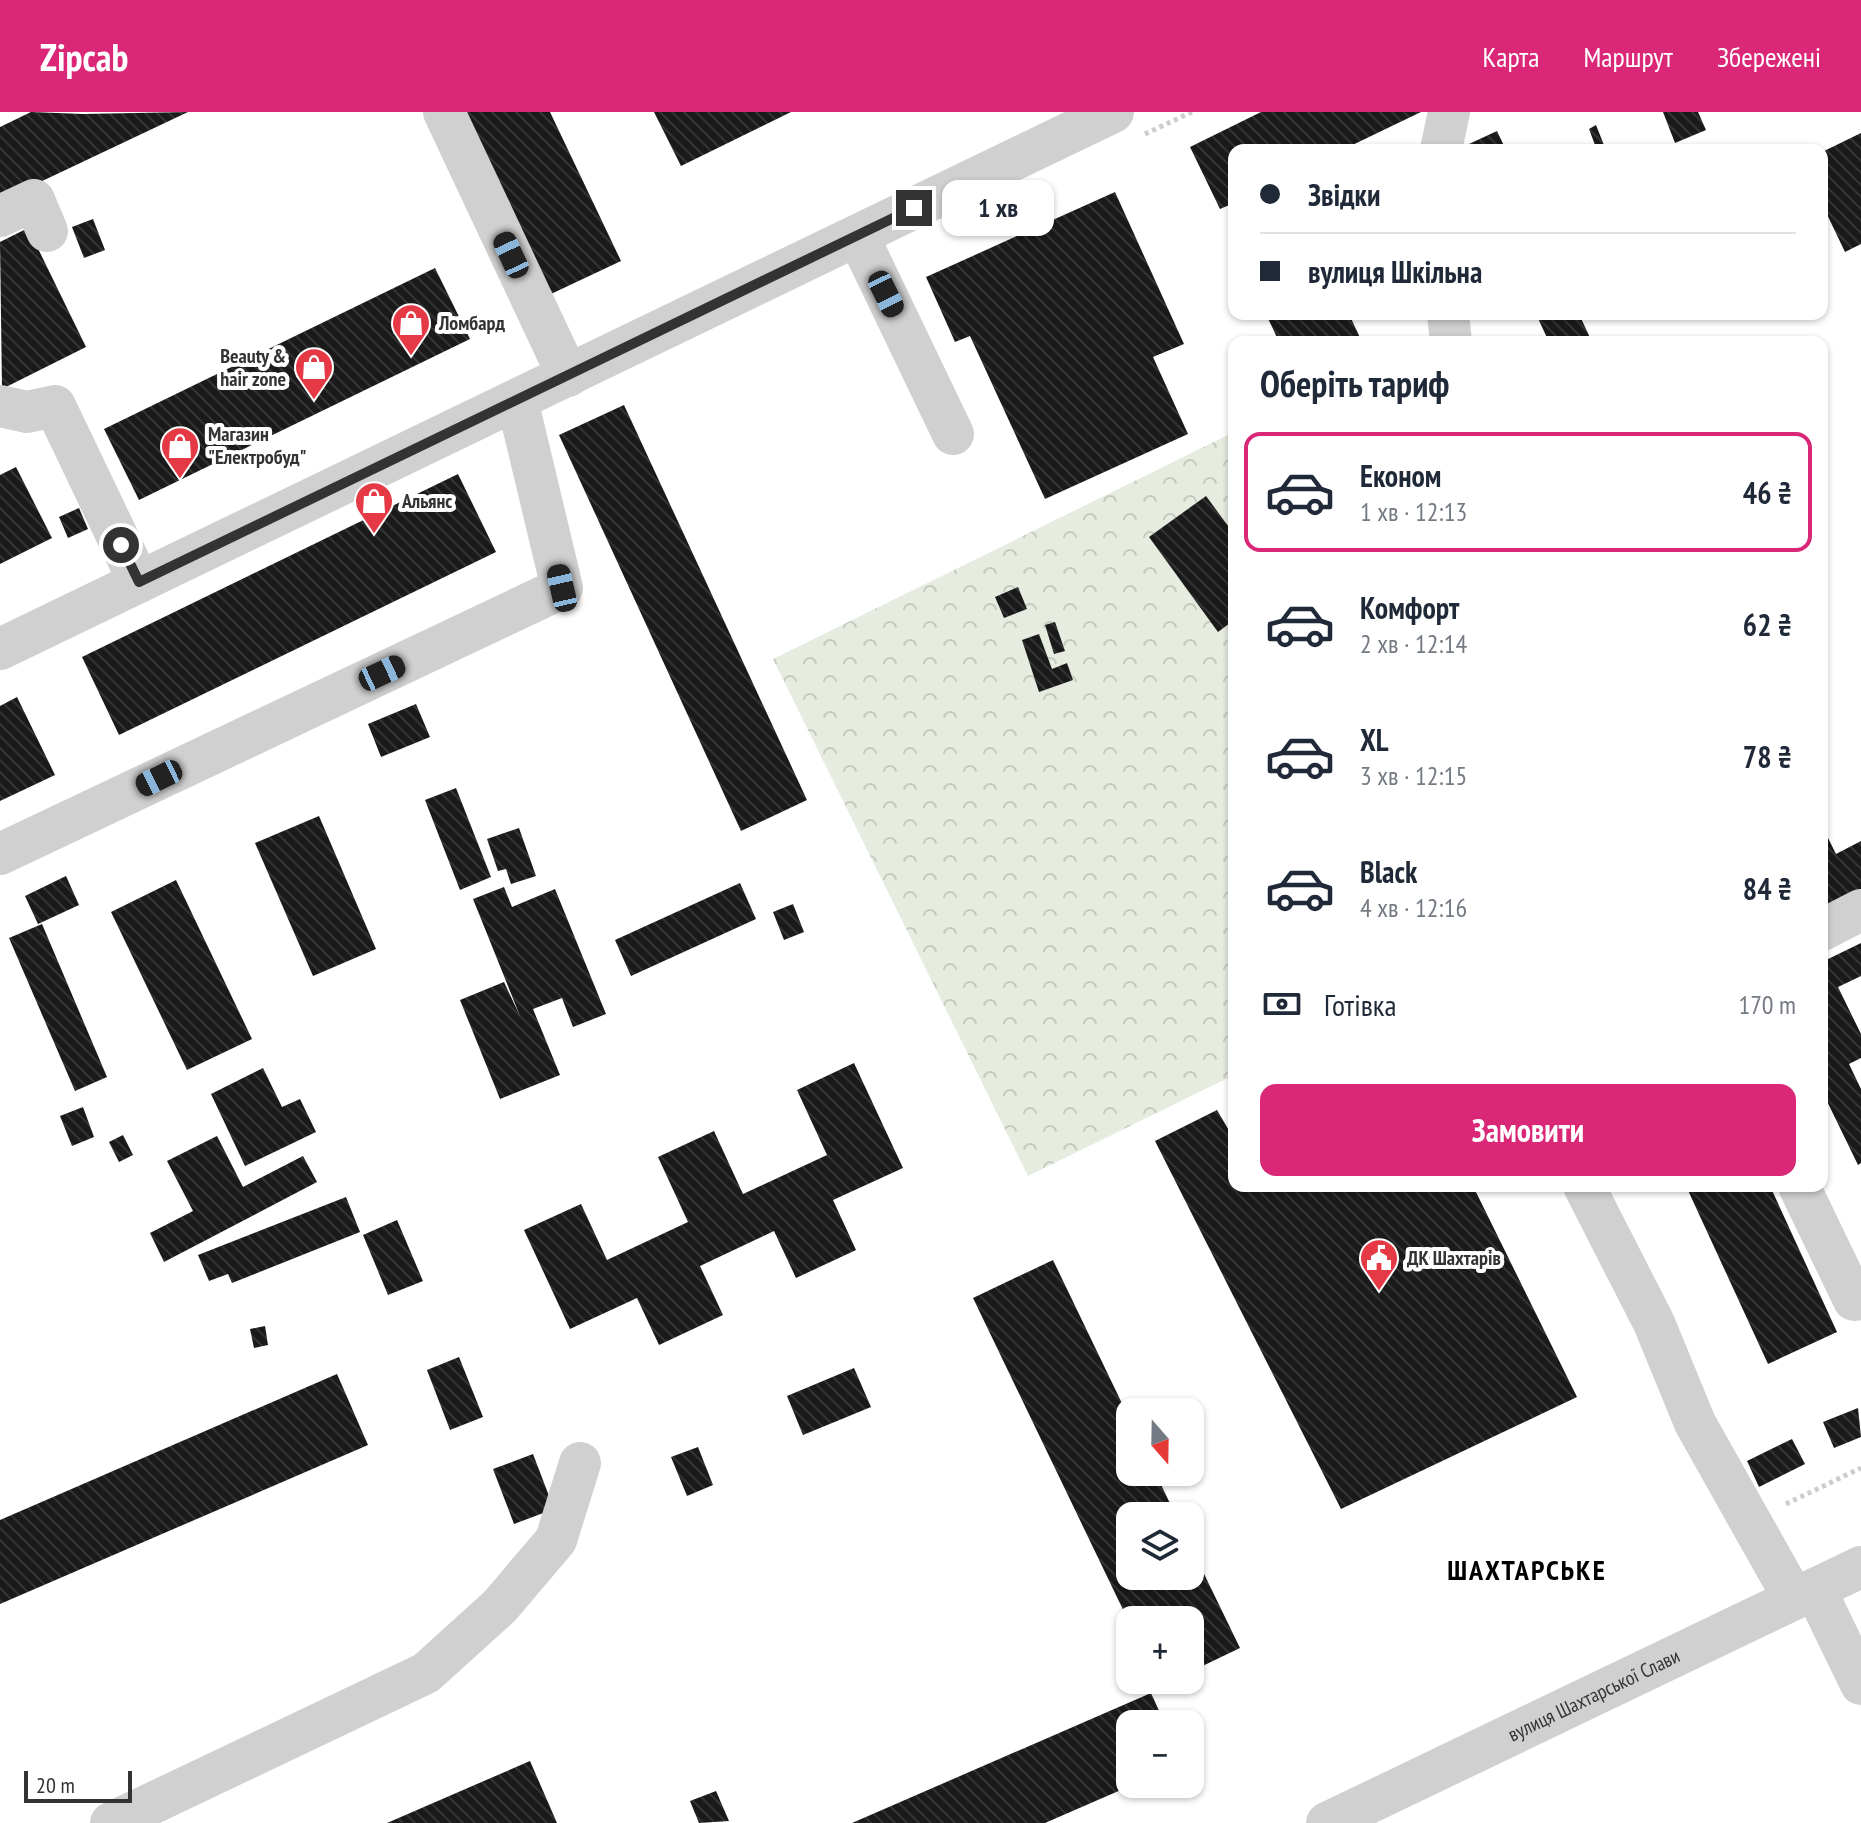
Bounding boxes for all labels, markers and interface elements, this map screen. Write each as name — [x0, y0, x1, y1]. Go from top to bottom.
text: Zipcab — [40, 32, 128, 81]
text: Карта — [1483, 38, 1540, 75]
text: Маршрут — [1584, 38, 1673, 75]
text: Збережені — [1717, 38, 1821, 75]
text: Звідки — [1308, 175, 1380, 214]
callout: 1 хв — [942, 180, 1054, 236]
route end — [896, 190, 932, 226]
text: 1 хв — [978, 191, 1018, 224]
car — [490, 228, 532, 282]
text: вулиця Шкільна — [1308, 252, 1482, 291]
car — [865, 267, 907, 321]
shop icon: Ломбард — [390, 302, 432, 357]
place label: Ломбард — [438, 310, 505, 336]
place label: Beauty & hair zone — [220, 343, 286, 392]
shop icon: Beauty & hair zone — [293, 346, 335, 401]
text: Оберіть тариф — [1260, 360, 1449, 407]
place label: Магазин "Електробуд" — [208, 421, 307, 470]
shop icon: Магазин "Електробуд" — [159, 425, 201, 480]
icon: car — [1264, 456, 1336, 528]
text: Економ — [1360, 456, 1442, 495]
text: 46 ₴ — [1743, 473, 1792, 512]
shop icon: Альянс — [353, 480, 395, 535]
place label: Альянс — [401, 488, 452, 514]
text: 1 хв · 12:13 — [1360, 495, 1467, 528]
route start — [103, 527, 139, 563]
car — [545, 562, 579, 614]
icon: car — [1264, 588, 1336, 660]
text: Комфорт — [1360, 588, 1459, 627]
text: 62 ₴ — [1743, 605, 1792, 644]
text: 2 хв · 12:14 — [1360, 627, 1467, 660]
car — [355, 652, 409, 694]
icon: car — [1264, 720, 1336, 792]
text: XL — [1360, 720, 1389, 759]
text: 78 ₴ — [1743, 737, 1792, 776]
car — [132, 757, 186, 799]
text: 3 хв · 12:15 — [1360, 759, 1467, 792]
icon: car — [1264, 852, 1336, 924]
text: Black — [1360, 852, 1417, 891]
text: 84 ₴ — [1743, 869, 1792, 908]
text: 4 хв · 12:16 — [1360, 891, 1467, 924]
icon: cash — [1260, 982, 1304, 1026]
text: Готівка — [1324, 985, 1396, 1024]
text: 170 m — [1738, 988, 1796, 1021]
button: Замовити — [1260, 1084, 1796, 1176]
public building icon: ДК Шахтарів — [1358, 1237, 1400, 1292]
place label: ДК Шахтарів — [1407, 1245, 1501, 1271]
north arrow — [1116, 1398, 1204, 1486]
map controls — [1116, 1398, 1204, 1798]
button: layers — [1116, 1502, 1204, 1590]
district label: ШАХТАРСЬКЕ — [1447, 1551, 1607, 1588]
button: + — [1116, 1606, 1204, 1694]
street label: вулиця Шахтарської Слави — [1504, 1643, 1684, 1747]
button: − — [1116, 1710, 1204, 1798]
scale bar — [24, 1767, 132, 1803]
text: 20 m — [36, 1771, 75, 1799]

